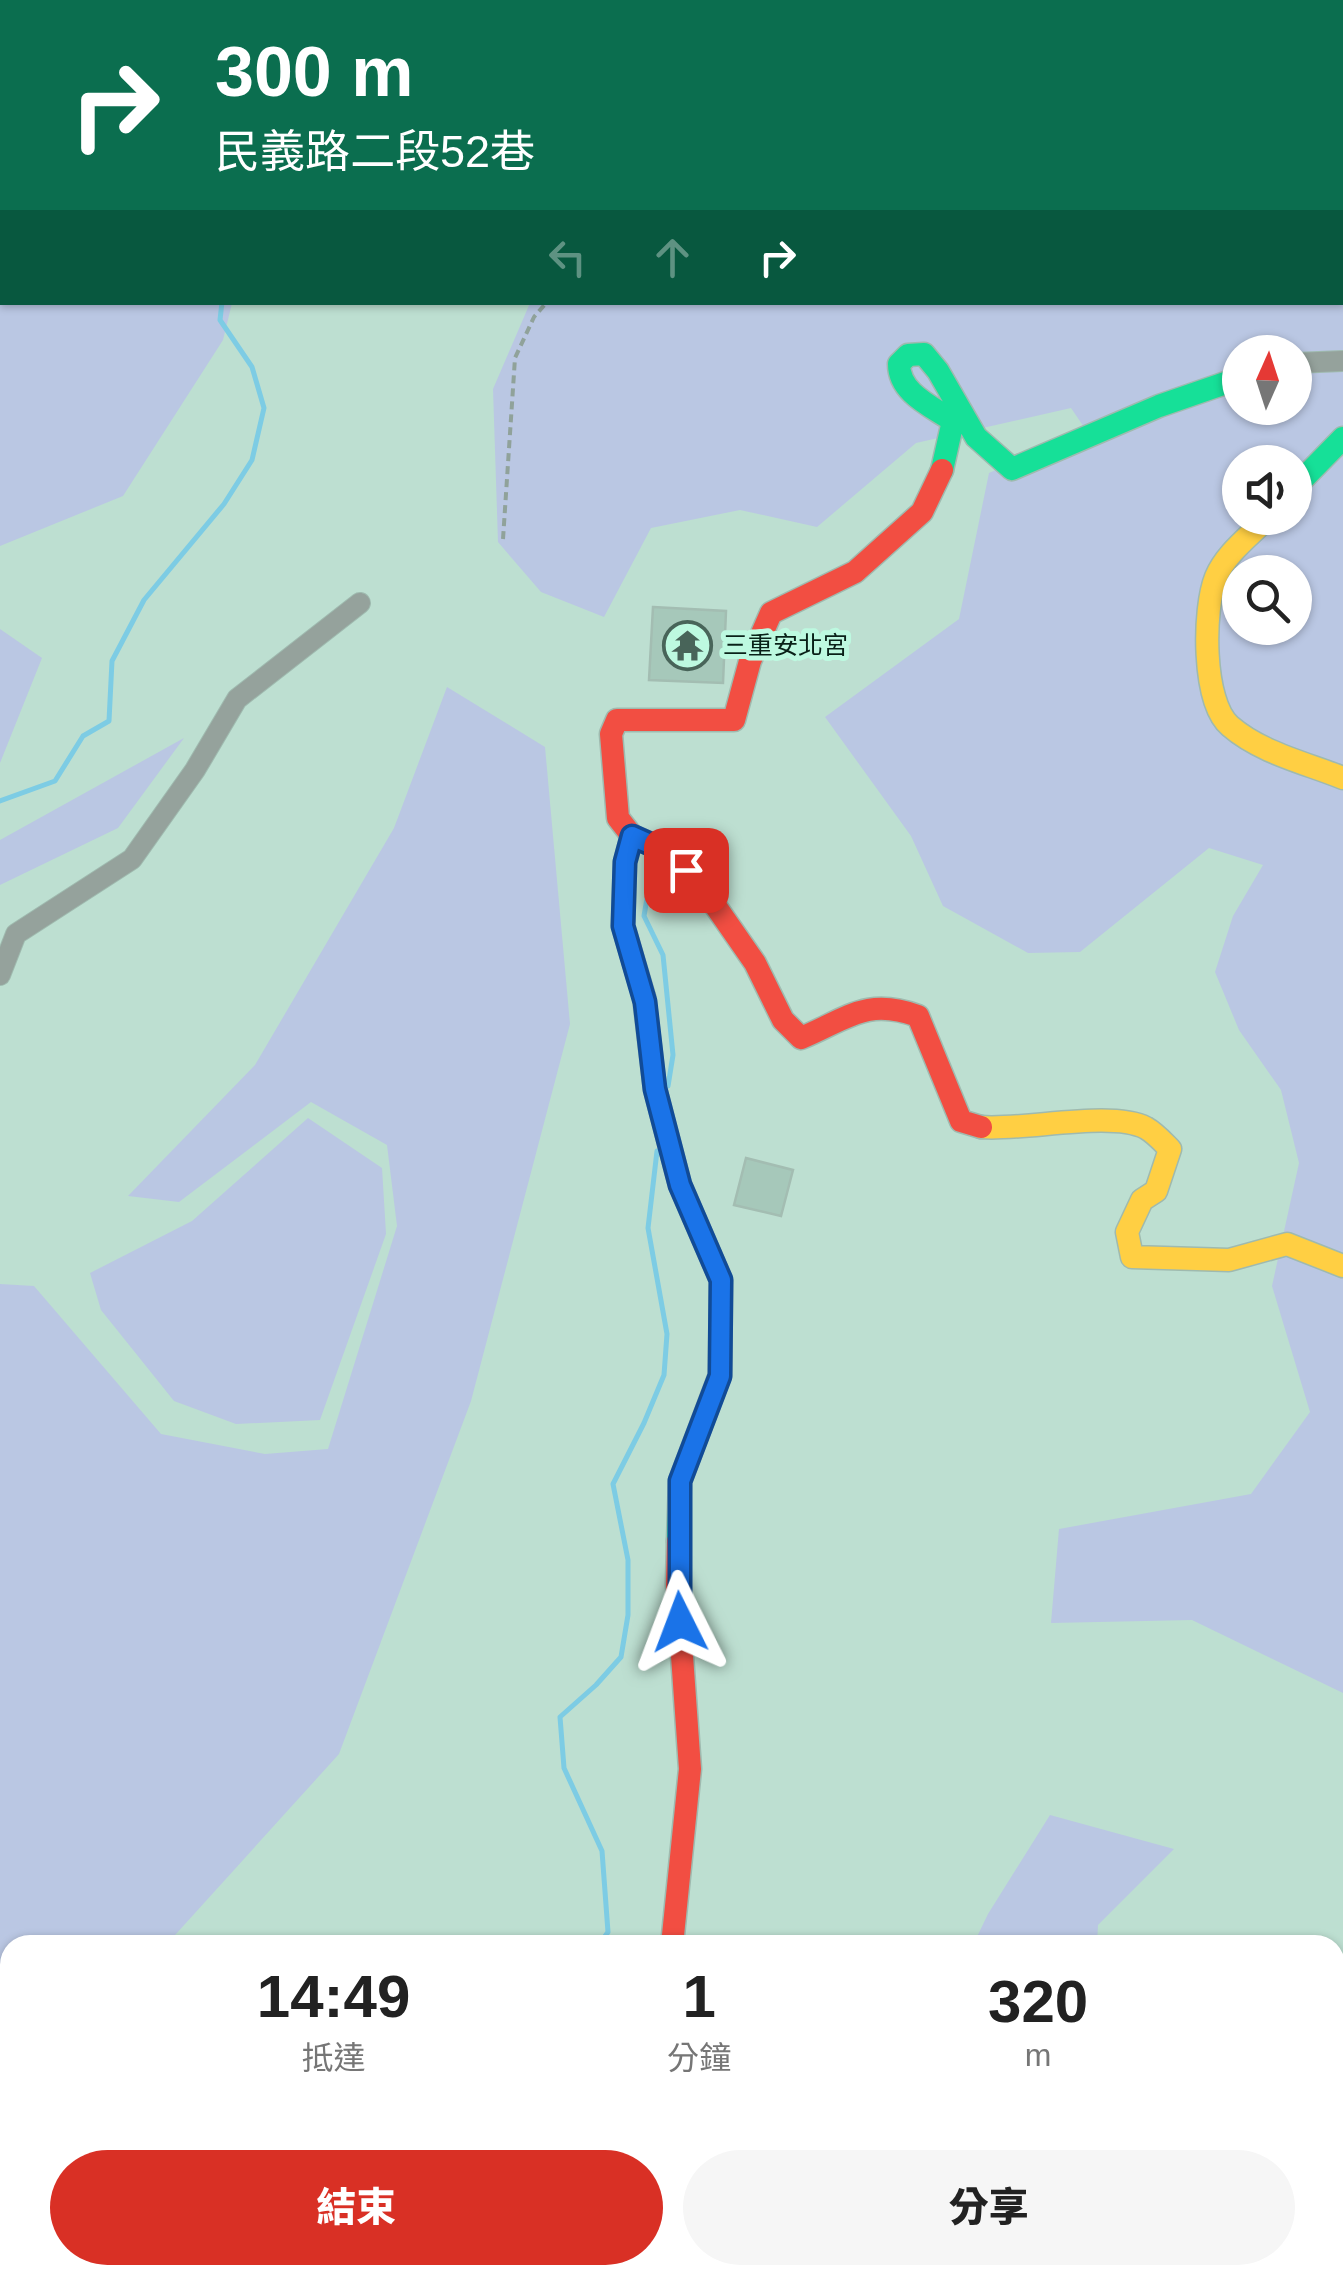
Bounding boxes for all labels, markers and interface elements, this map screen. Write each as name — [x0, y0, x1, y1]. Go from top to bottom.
text: 300 m — [215, 33, 413, 111]
icon: right — [50, 40, 180, 170]
text: 民義路二段52巷 — [215, 126, 535, 177]
icon: left — [540, 230, 595, 285]
icon: ahead — [645, 230, 700, 285]
icon: right — [750, 230, 805, 285]
north arrow — [1222, 335, 1312, 425]
map controls — [1222, 335, 1312, 645]
button: sound — [1222, 445, 1312, 535]
button: search — [1222, 555, 1312, 645]
temple icon: 三重安北宮 — [662, 619, 714, 671]
place label: 三重安北宮 — [723, 631, 848, 659]
pin — [644, 828, 729, 913]
icon: arrive — [659, 843, 714, 898]
position arrow — [628, 1570, 732, 1674]
text: 14:49 — [257, 1963, 410, 2030]
text: 1 — [682, 1963, 716, 2030]
text: 320 — [988, 1968, 1088, 2035]
text: m — [1025, 2037, 1051, 2073]
text: 抵達 — [302, 2040, 366, 2076]
text: 分鐘 — [667, 2040, 731, 2076]
button: 結束 — [50, 2150, 663, 2265]
button: 分享 — [683, 2150, 1295, 2265]

